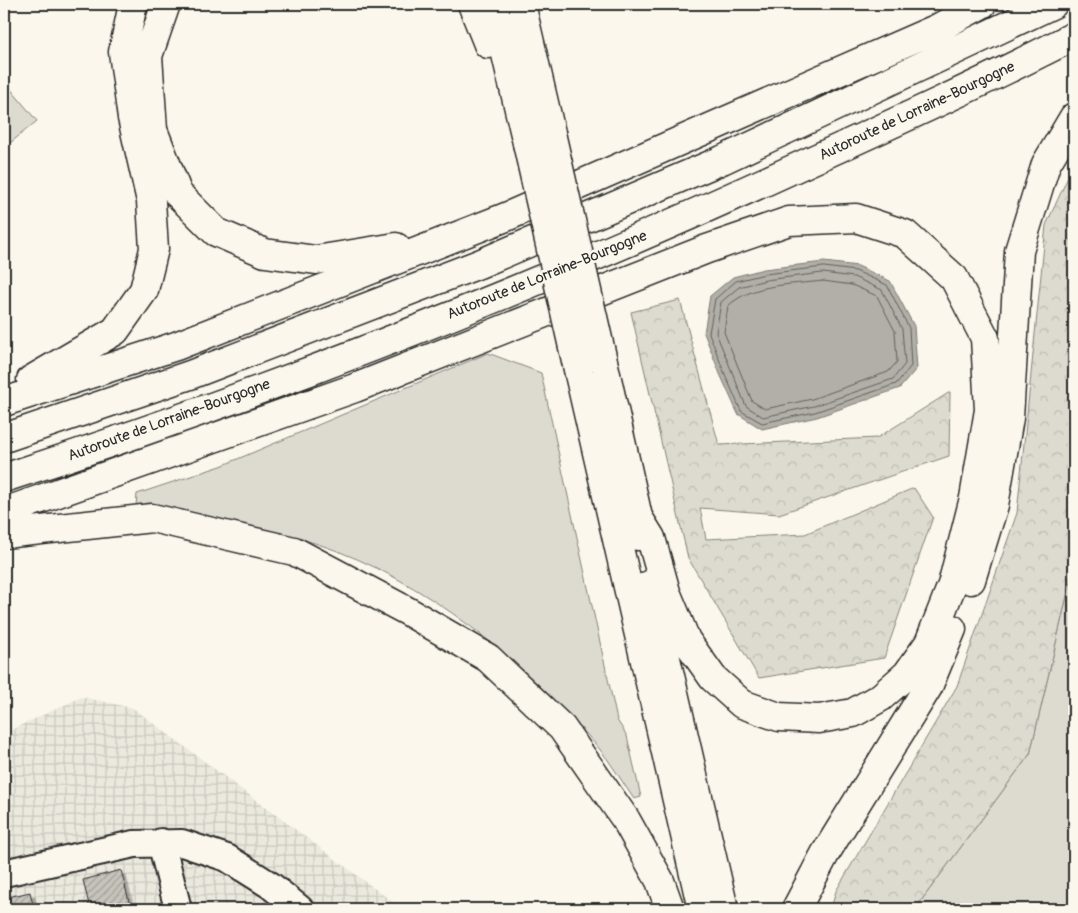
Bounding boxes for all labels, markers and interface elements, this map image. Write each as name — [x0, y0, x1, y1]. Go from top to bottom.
street label: Autoroute de Lorraine-Bourgogne — [816, 57, 1018, 165]
street label: Autoroute de Lorraine-Bourgogne — [444, 226, 650, 324]
street label: Autoroute de Lorraine-Bourgogne — [65, 374, 273, 465]

